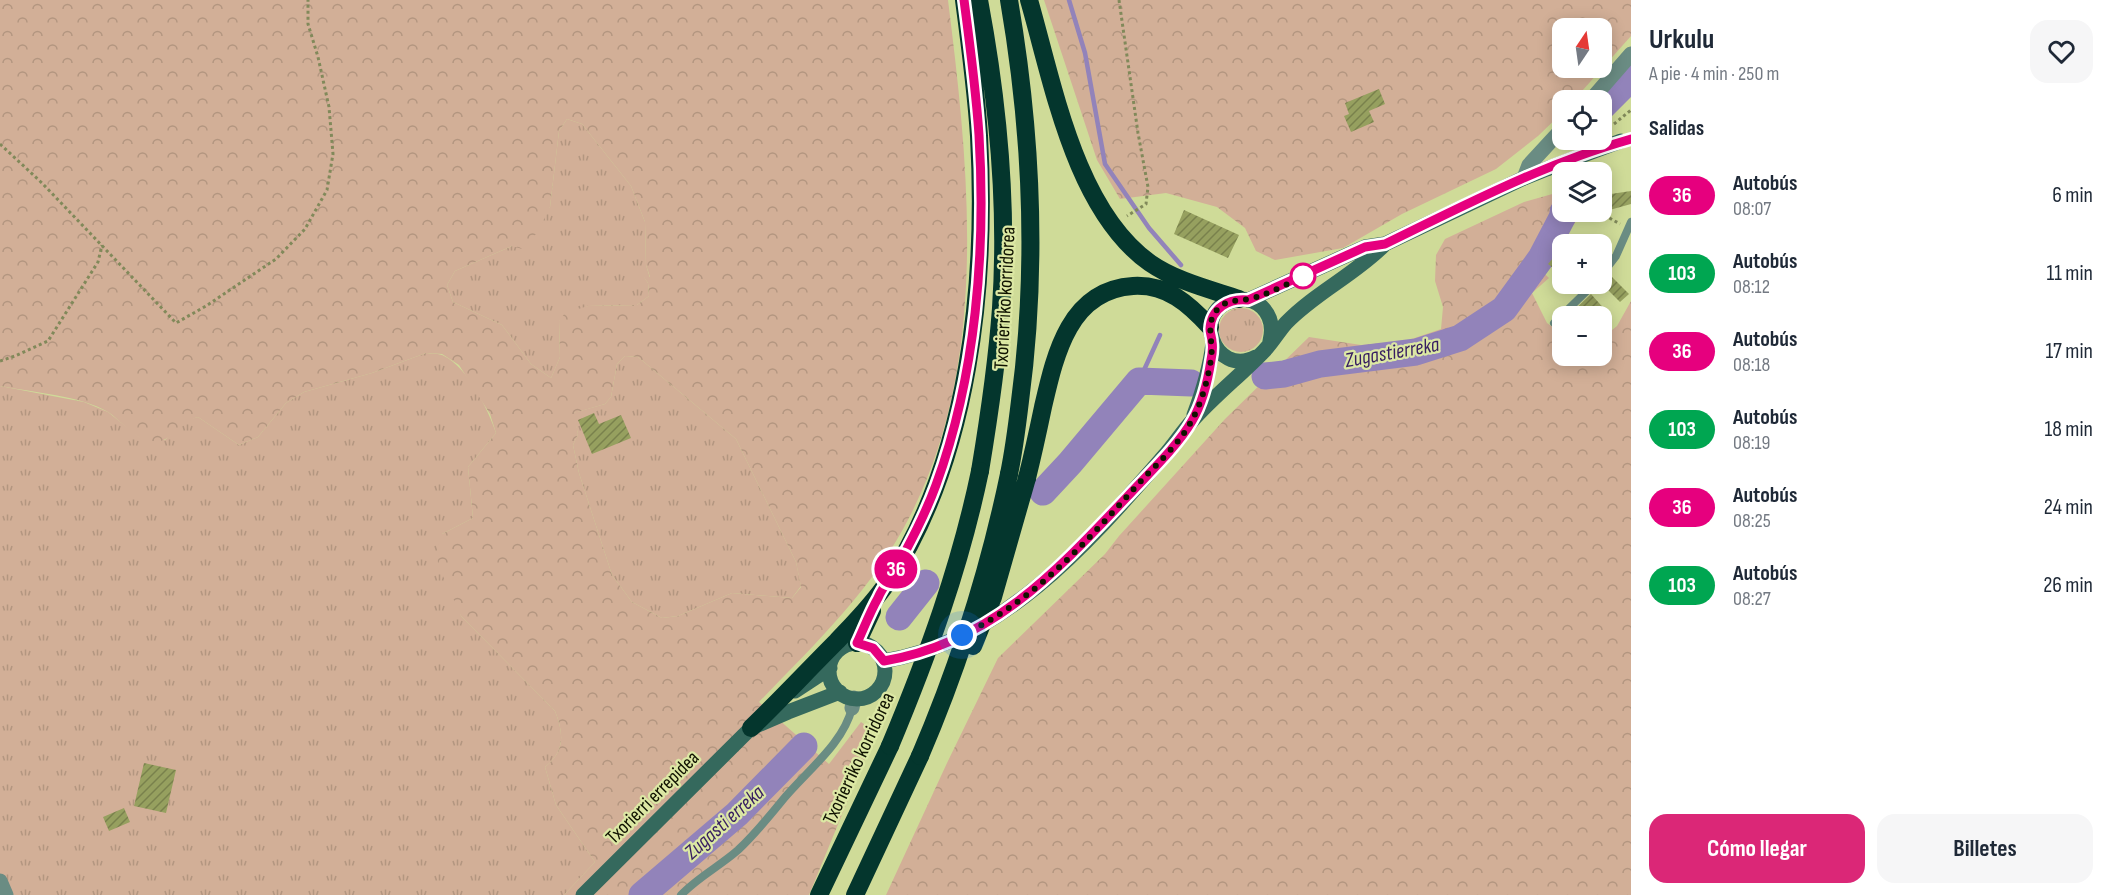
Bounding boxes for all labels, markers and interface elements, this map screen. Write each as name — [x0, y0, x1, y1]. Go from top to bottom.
north arrow — [1552, 18, 1612, 78]
map controls — [1552, 18, 1612, 366]
button: heart — [2030, 20, 2093, 83]
text: Urkulu — [1649, 23, 1714, 56]
text: A pie · 4 min · 250 m — [1649, 62, 1779, 86]
button: locate — [1552, 90, 1612, 150]
text: Salidas — [1649, 115, 1704, 142]
button: layers — [1552, 162, 1612, 222]
text: Autobús — [1733, 170, 1797, 197]
text: 6 min — [2052, 182, 2093, 209]
text: 36 — [1672, 183, 1692, 208]
text: 08:07 — [1733, 197, 1771, 221]
street label: Txorierriko korridorea — [989, 226, 1021, 370]
button: + — [1552, 234, 1612, 294]
text: Autobús — [1733, 248, 1797, 275]
text: 11 min — [2046, 260, 2093, 287]
text: 103 — [1668, 261, 1696, 286]
unlabelled marker — [1290, 263, 1316, 289]
text: 08:12 — [1733, 275, 1770, 299]
button: − — [1552, 306, 1612, 366]
text: Autobús — [1733, 326, 1797, 353]
water label: Zugastierreka — [1342, 332, 1442, 373]
text: 17 min — [2045, 338, 2093, 365]
text: 36 — [1672, 339, 1692, 364]
text: 08:18 — [1733, 353, 1770, 377]
text: Autobús — [1733, 404, 1797, 431]
text: 18 min — [2045, 416, 2093, 443]
text: 103 — [1668, 417, 1696, 442]
text: 08:19 — [1733, 431, 1770, 455]
text: Autobús — [1733, 482, 1797, 509]
text: 24 min — [2044, 494, 2093, 521]
text: 36 — [1672, 495, 1692, 520]
text: 08:25 — [1733, 509, 1771, 533]
line badge: 36 — [869, 550, 923, 588]
text: 36 — [886, 557, 906, 582]
text: Autobús — [1733, 560, 1797, 587]
text: 26 min — [2043, 572, 2093, 599]
text: 103 — [1668, 573, 1696, 598]
text: 08:27 — [1733, 587, 1771, 611]
your location — [947, 620, 977, 650]
street label: Txorierriko korridorea — [818, 689, 900, 828]
street label: Txorierri errepidea — [601, 746, 704, 849]
water label: Zugasti erreka — [679, 780, 770, 865]
button: Cómo llegar — [1649, 814, 1865, 883]
button: Billetes — [1877, 814, 2093, 883]

